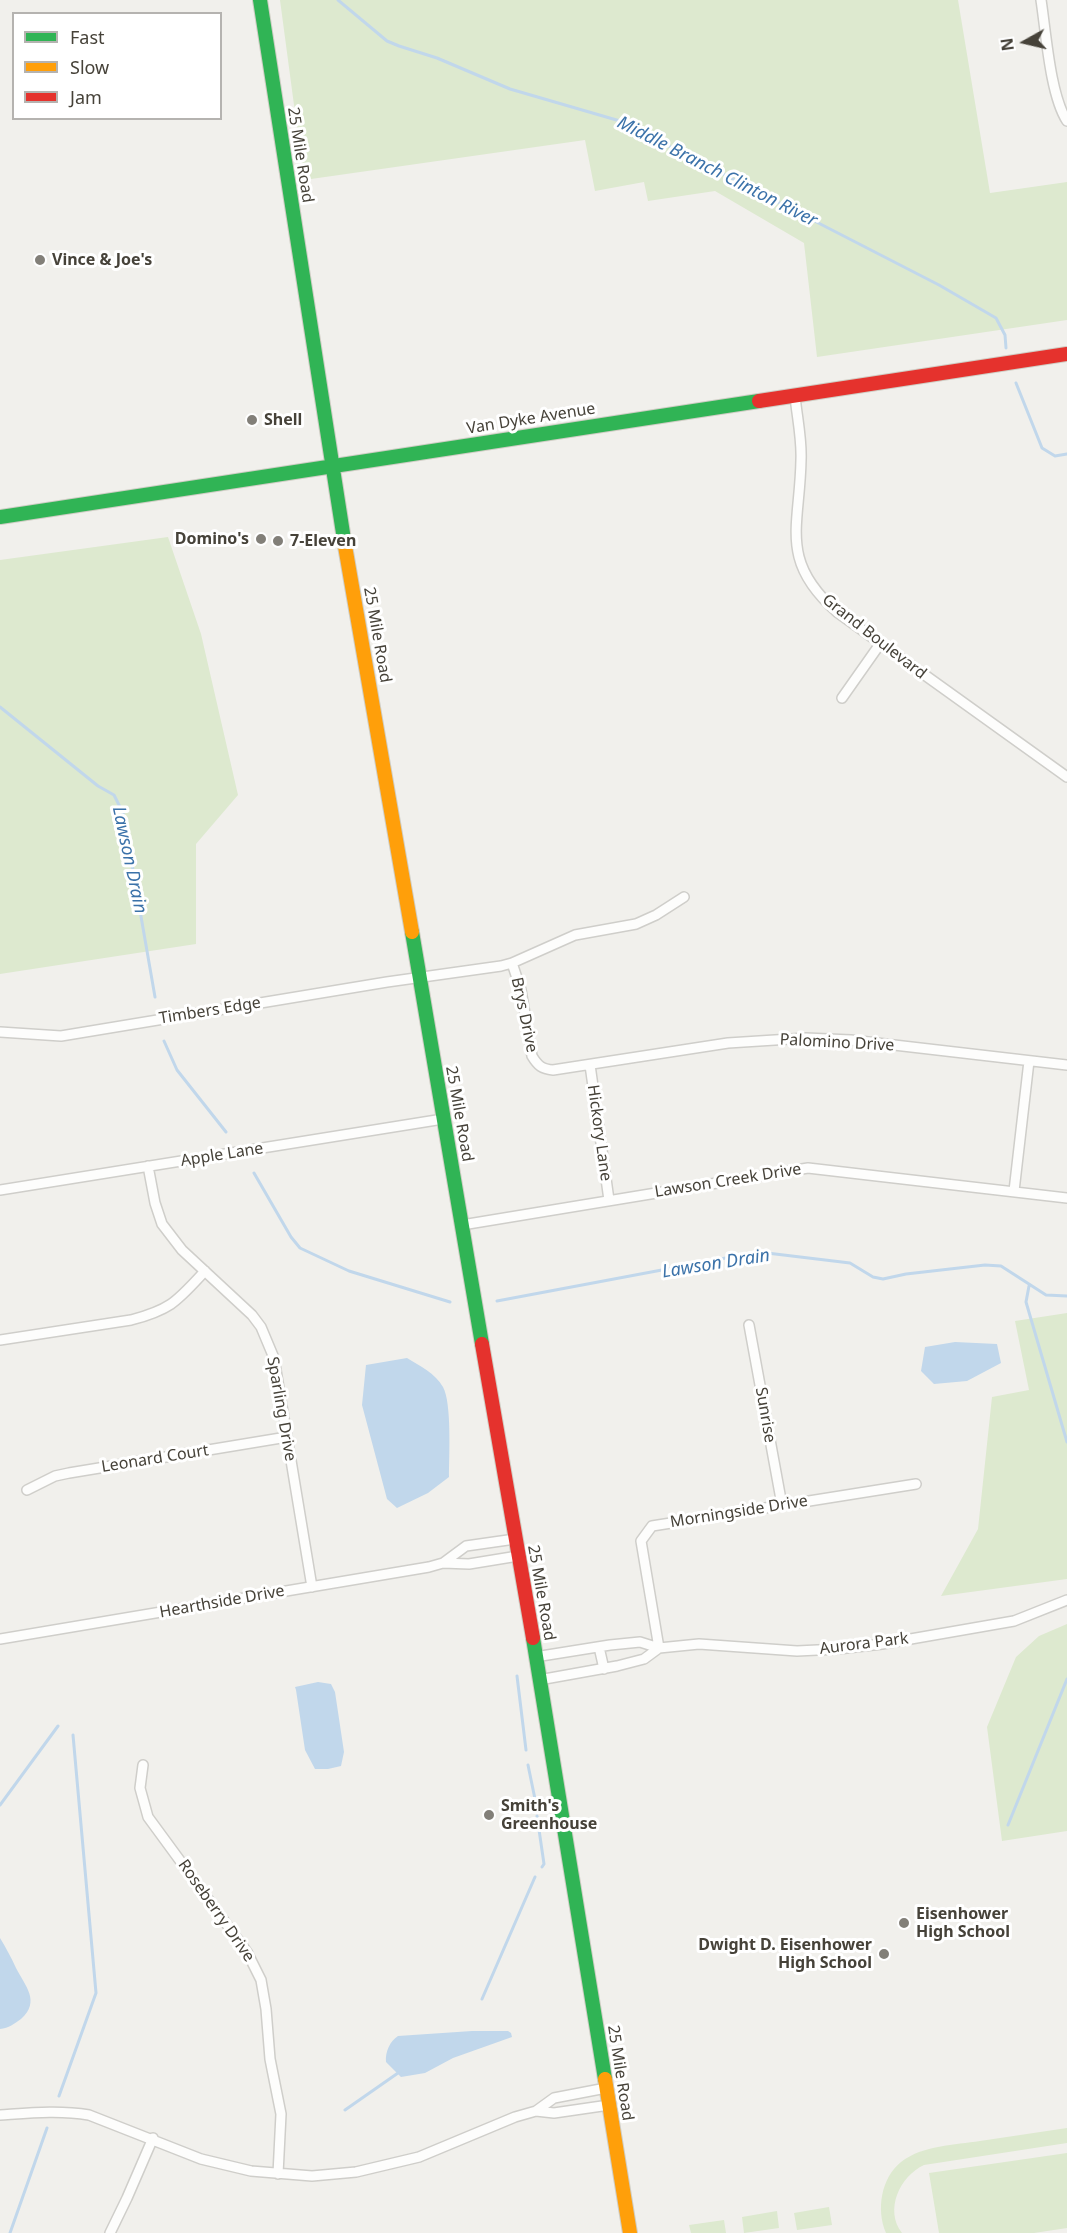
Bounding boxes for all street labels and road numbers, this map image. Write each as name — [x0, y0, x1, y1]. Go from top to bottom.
street label: 25 Mile Road — [283, 106, 317, 204]
street label: Van Dyke Avenue — [465, 399, 597, 439]
street label: 25 Mile Road — [359, 586, 395, 684]
street label: Grand Boulevard — [818, 590, 930, 684]
street label: Brys Drive — [507, 976, 541, 1054]
street label: Timbers Edge — [158, 993, 262, 1029]
street label: Palomino Drive — [779, 1030, 895, 1056]
street label: 25 Mile Road — [441, 1065, 477, 1163]
street label: Hickory Lane — [583, 1084, 615, 1182]
street label: Apple Lane — [179, 1139, 265, 1171]
street label: Lawson Creek Drive — [653, 1160, 803, 1202]
street label: Sparling Drive — [262, 1355, 300, 1463]
street label: Sunrise — [751, 1386, 779, 1444]
street label: Leonard Court — [100, 1441, 210, 1477]
street label: Morningside Drive — [669, 1492, 809, 1532]
street label: 25 Mile Road — [523, 1544, 559, 1642]
street label: Hearthside Drive — [158, 1582, 286, 1622]
street label: Aurora Park — [819, 1629, 909, 1659]
street label: Roseberry Drive — [174, 1856, 258, 1966]
street label: 25 Mile Road — [603, 2024, 637, 2122]

